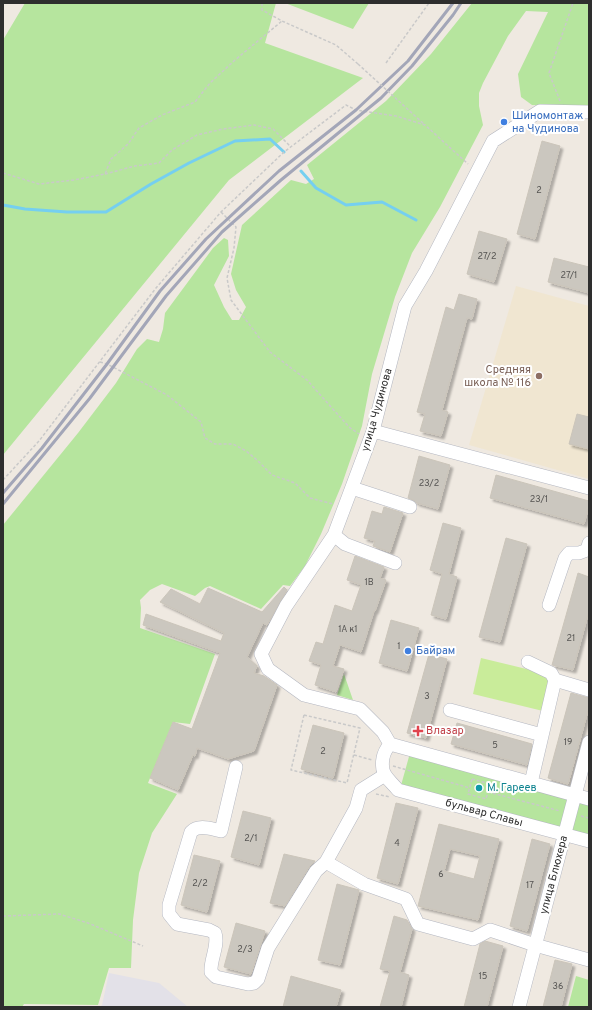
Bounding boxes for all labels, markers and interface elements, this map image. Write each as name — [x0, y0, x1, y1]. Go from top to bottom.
place label: Шиномонтаж на Чудинова — [512, 109, 583, 136]
marker: Шиномонтаж на Чудинова — [499, 117, 509, 127]
house number: 2 — [536, 185, 542, 196]
house number: 27/2 — [477, 251, 497, 262]
house number: 27/1 — [561, 270, 577, 281]
place label: Средняя школа № 116 — [464, 363, 531, 390]
street label: улица Чудинова — [358, 367, 396, 453]
marker: Средняя школа № 116 — [534, 371, 544, 381]
house number: 23/2 — [419, 478, 439, 489]
house number: 23/1 — [530, 494, 548, 505]
house number: 1В — [364, 577, 374, 588]
house number: 1А к1 — [338, 624, 358, 635]
house number: 21 — [567, 633, 575, 644]
house number: 1 — [397, 641, 401, 652]
place label: Байрам — [416, 644, 455, 658]
marker: Байрам — [403, 646, 413, 656]
house number: 3 — [424, 691, 430, 702]
place label: Влазар — [426, 724, 464, 738]
marker: Влазар — [413, 726, 423, 736]
house number: 19 — [564, 737, 572, 748]
house number: 5 — [492, 740, 498, 751]
house number: 2 — [320, 746, 326, 757]
place label: М. Гареев — [487, 781, 537, 795]
marker: М. Гареев — [474, 783, 484, 793]
street label: бульвар Славы — [444, 796, 524, 830]
house number: 2/1 — [244, 833, 258, 844]
street label: улица Блюхера — [537, 834, 571, 916]
house number: 4 — [394, 838, 400, 849]
house number: 6 — [438, 869, 444, 880]
house number: 2/2 — [192, 878, 208, 889]
house number: 17 — [526, 880, 534, 891]
house number: 2/3 — [237, 944, 253, 955]
house number: 15 — [479, 971, 487, 982]
house number: 36 — [553, 981, 563, 992]

